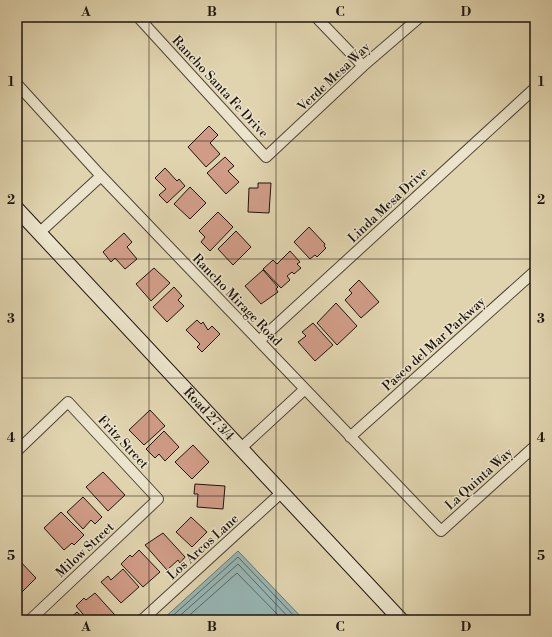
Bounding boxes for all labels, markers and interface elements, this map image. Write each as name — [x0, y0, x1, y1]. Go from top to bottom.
text: A — [80, 4, 91, 20]
text: B — [207, 4, 217, 20]
text: C — [335, 4, 345, 20]
text: D — [461, 4, 471, 20]
street label: Rancho Santa Fe Drive — [169, 33, 272, 142]
street label: Verde Mesa Way — [294, 39, 374, 115]
text: 1 — [8, 74, 15, 90]
text: 1 — [538, 74, 545, 90]
street label: Linda Mesa Drive — [345, 164, 432, 246]
text: 2 — [7, 192, 15, 208]
text: 2 — [537, 192, 545, 208]
street label: Rancho Mirage Road — [189, 251, 285, 350]
street label: Paseo del Mar Parkway — [379, 293, 489, 394]
text: 3 — [7, 311, 15, 327]
text: 3 — [537, 311, 545, 327]
street label: Road 27 3/4 — [180, 384, 238, 444]
street label: Fritz Street — [94, 412, 152, 472]
text: 4 — [7, 430, 16, 446]
text: 4 — [537, 430, 546, 446]
street label: La Quinta Way — [442, 444, 517, 513]
street label: Los Arcos Lane — [164, 511, 242, 583]
street label: Milow Street — [53, 519, 118, 581]
text: 5 — [7, 548, 15, 564]
text: 5 — [537, 548, 545, 564]
text: A — [80, 619, 91, 635]
text: B — [207, 619, 217, 635]
text: C — [335, 619, 345, 635]
text: D — [461, 619, 471, 635]

